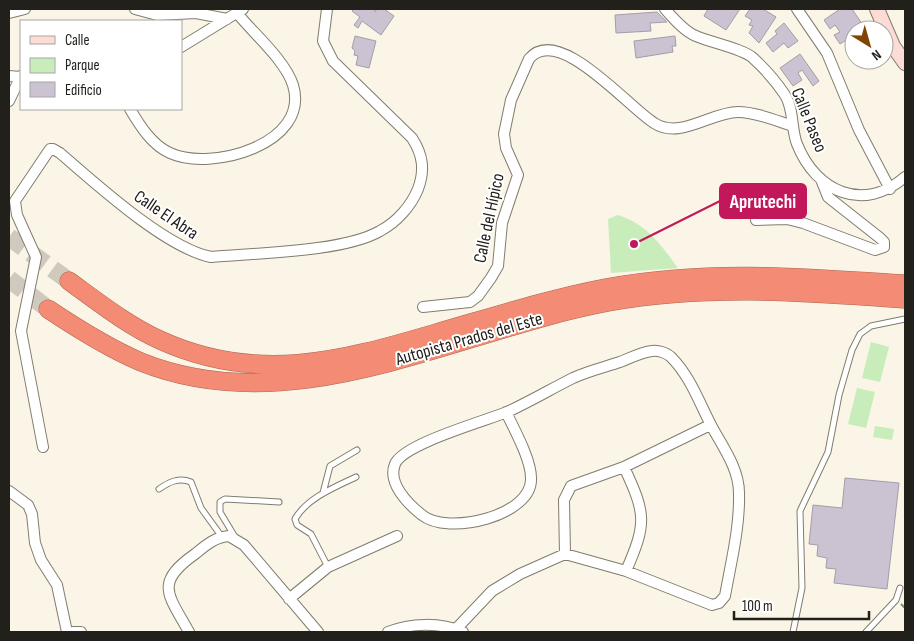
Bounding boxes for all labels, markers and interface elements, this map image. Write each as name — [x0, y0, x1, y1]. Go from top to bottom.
legend — [20, 20, 182, 110]
north arrow — [844, 20, 894, 70]
text: Calle — [65, 31, 89, 50]
text: N — [868, 46, 885, 64]
text: Parque — [65, 56, 100, 75]
text: Edificio — [65, 81, 102, 100]
street label: Calle Paseo — [787, 85, 831, 155]
street label: Calle del Hípico — [469, 171, 509, 265]
callout: Aprutechi — [720, 184, 806, 218]
street label: Calle El Abra — [130, 186, 202, 244]
text: Aprutechi — [729, 191, 796, 214]
street label: Autopista Prados del Este — [392, 308, 545, 370]
scale bar — [734, 588, 869, 620]
text: 100 m — [742, 597, 773, 616]

